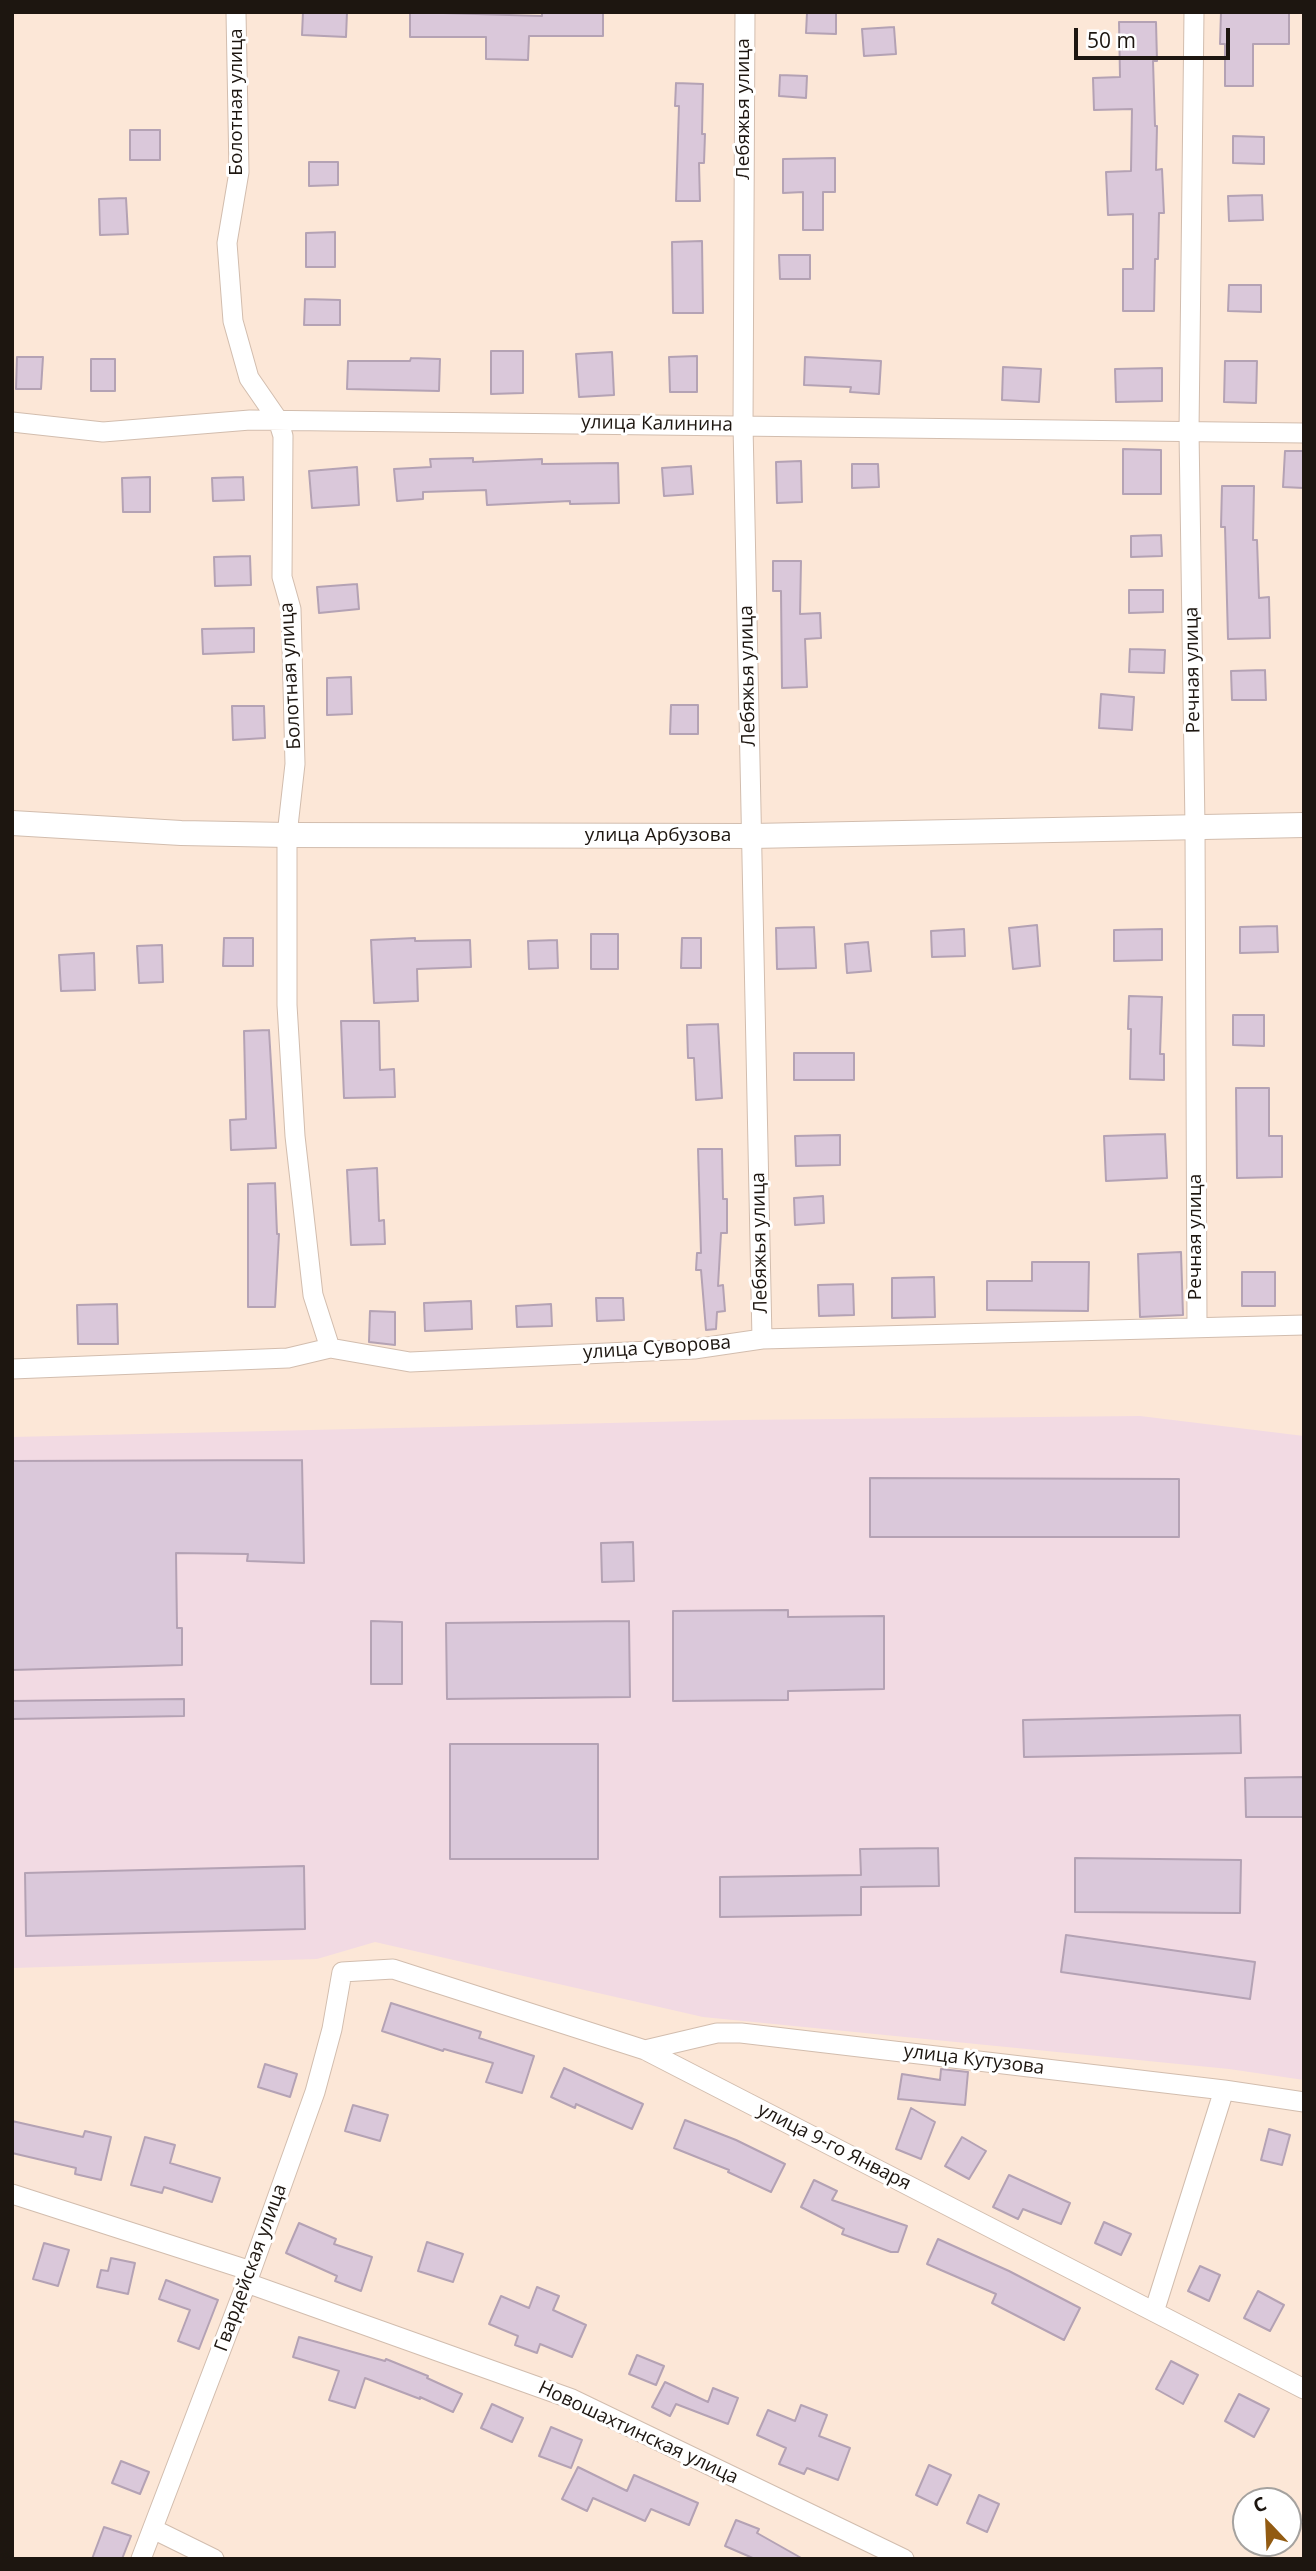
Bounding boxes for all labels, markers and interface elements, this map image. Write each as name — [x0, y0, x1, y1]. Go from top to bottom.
scale bar — [1078, 14, 1234, 58]
text: 50 m — [1087, 26, 1136, 54]
street label: Болотная улица — [226, 28, 248, 176]
street label: Лебяжья улица — [733, 38, 755, 180]
street label: улица Калинина — [581, 411, 733, 437]
street label: Болотная улица — [276, 602, 306, 750]
street label: Лебяжья улица — [735, 605, 761, 747]
street label: Речная улица — [1180, 607, 1206, 733]
street label: улица Арбузова — [585, 825, 731, 847]
street label: Лебяжья улица — [747, 1172, 773, 1314]
street label: Речная улица — [1185, 1174, 1207, 1300]
street label: улица Суворова — [582, 1331, 732, 1365]
street label: улица Кутузова — [902, 2040, 1046, 2080]
street label: улица 9-го Января — [754, 2098, 914, 2196]
street label: Гвардейская улица — [210, 2181, 292, 2355]
street label: Новошахтинская улица — [534, 2377, 742, 2489]
north arrow — [1232, 2487, 1302, 2557]
text: С — [1249, 2490, 1270, 2519]

